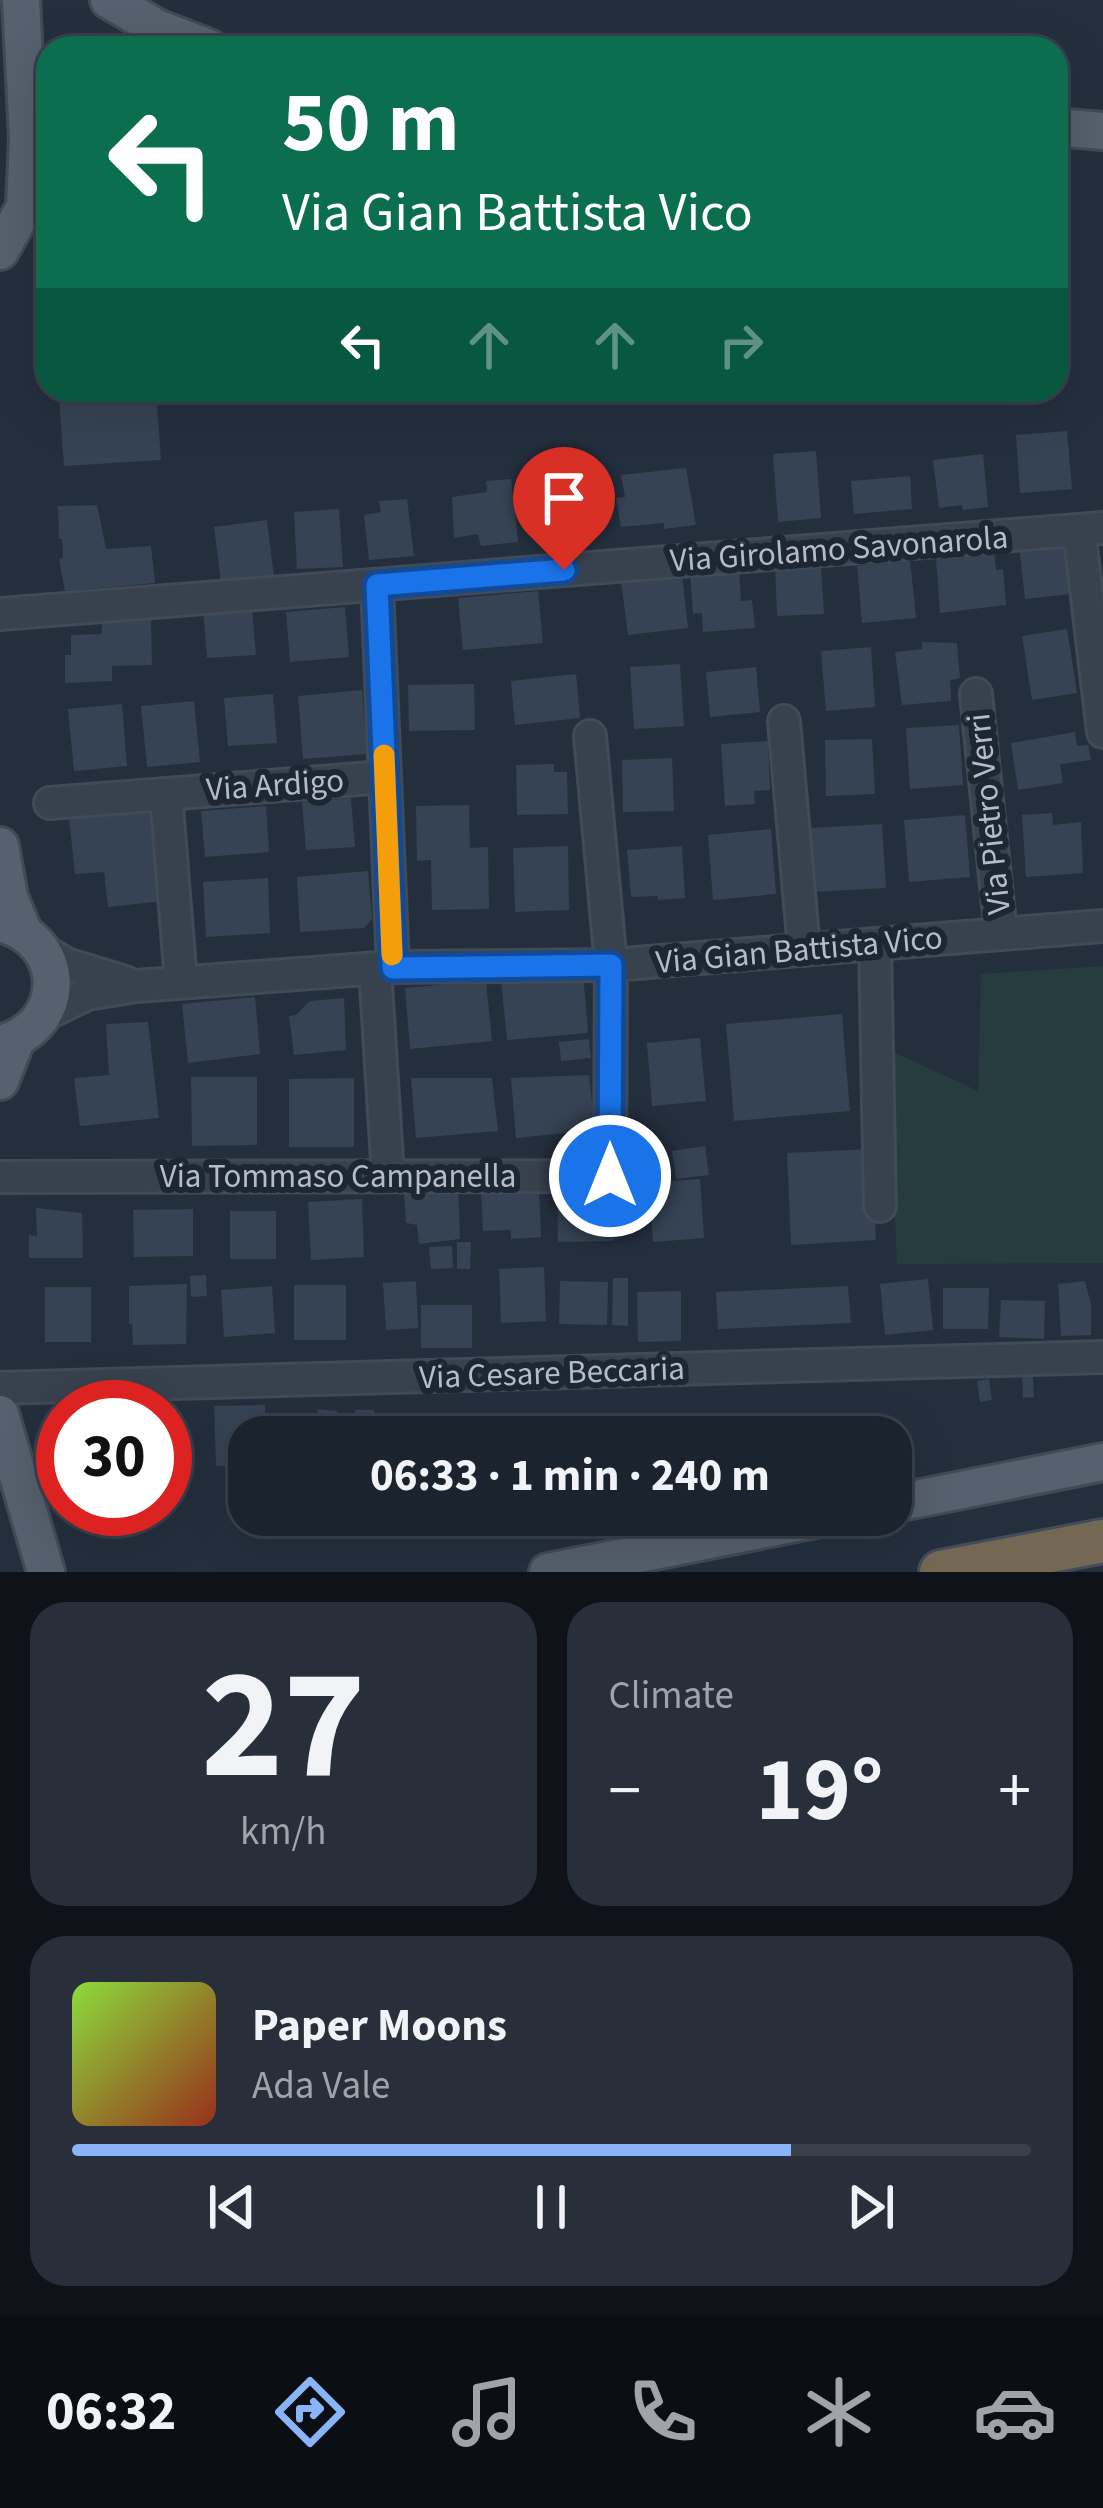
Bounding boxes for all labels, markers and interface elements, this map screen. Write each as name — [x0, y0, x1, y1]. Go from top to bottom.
text: 50 m — [282, 64, 460, 184]
icon: left — [84, 84, 240, 240]
text: Via Gian Battista Vico — [282, 175, 753, 252]
icon: left — [330, 312, 396, 378]
icon: ahead — [456, 312, 522, 378]
icon: ahead — [582, 312, 648, 378]
icon: right — [708, 312, 774, 378]
pin — [513, 447, 615, 570]
icon: arrive — [531, 465, 597, 531]
street label: Via Girolamo Savonarola — [668, 514, 1010, 584]
street label: Via Pietro Verri — [955, 711, 1023, 917]
street label: Via Ardigo — [205, 757, 345, 813]
street label: Via Gian Battista Vico — [654, 914, 944, 986]
position arrow — [547, 1113, 673, 1239]
street label: Via Tommaso Campanella — [160, 1153, 516, 1200]
street label: Via Cesare Beccaria — [418, 1345, 686, 1401]
speed limit sign: 30 — [36, 1380, 192, 1536]
text: 06:33 · 1 min · 240 m — [370, 1444, 770, 1508]
text: 27 — [201, 1615, 366, 1837]
text: Climate — [609, 1668, 734, 1724]
text: 19° — [756, 1727, 884, 1855]
text: − — [609, 1744, 641, 1838]
text: + — [998, 1744, 1031, 1838]
text: km/h — [240, 1804, 327, 1860]
text: Paper Moons — [252, 1994, 507, 2058]
text: Ada Vale — [252, 2058, 390, 2114]
icon: previous — [199, 2174, 265, 2240]
icon: pause — [518, 2174, 584, 2240]
icon: next — [838, 2174, 904, 2240]
icon: directions — [268, 2370, 352, 2454]
icon: music — [445, 2370, 529, 2454]
icon: phone — [621, 2370, 705, 2454]
icon: climate — [797, 2370, 881, 2454]
icon: car — [973, 2370, 1057, 2454]
text: 06:32 — [46, 2374, 176, 2451]

